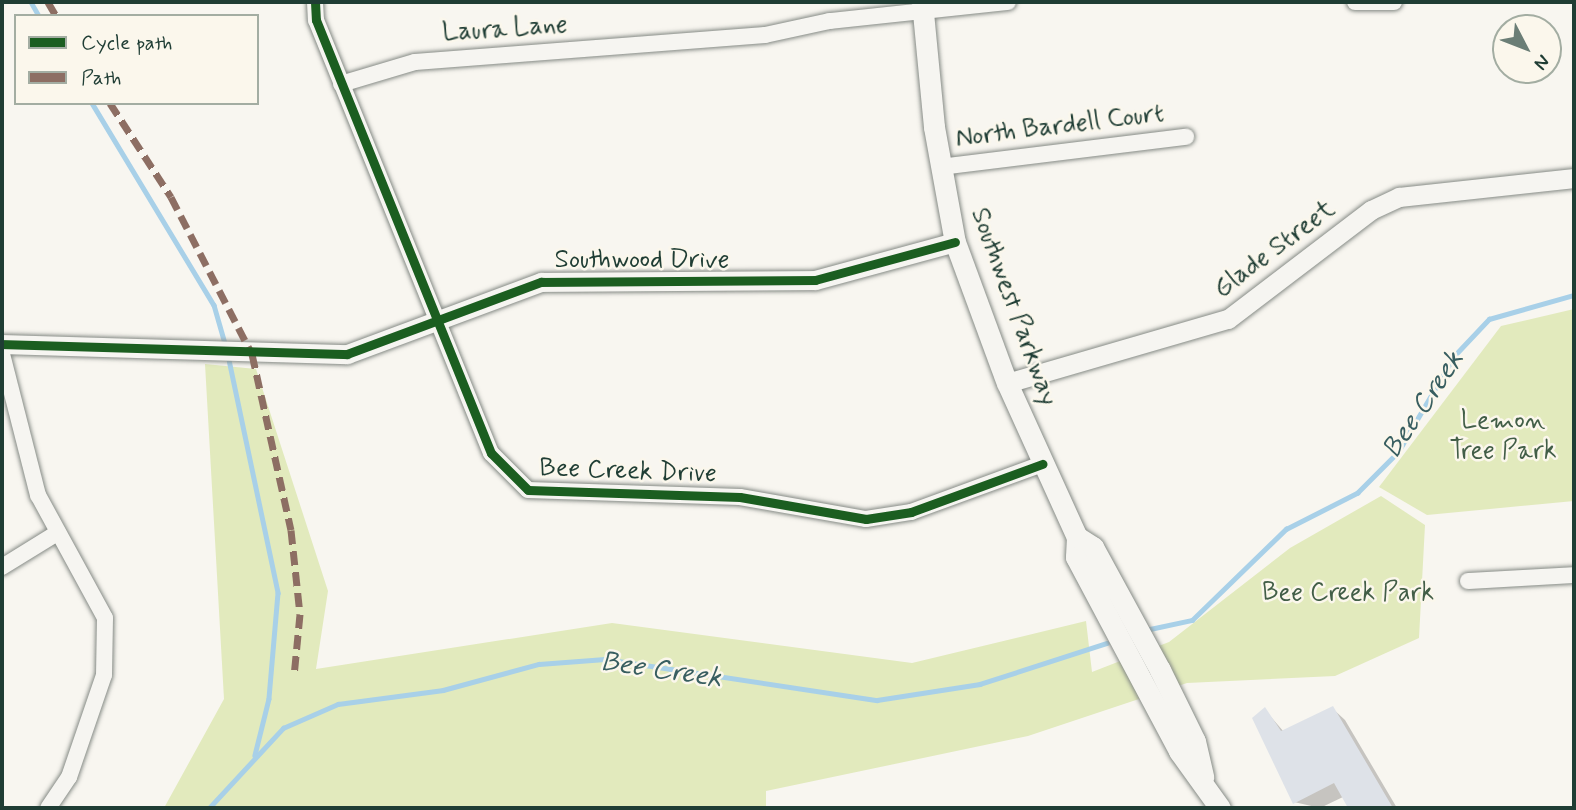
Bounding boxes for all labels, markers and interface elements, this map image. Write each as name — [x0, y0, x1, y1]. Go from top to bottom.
street label: Laura Lane — [440, 10, 570, 50]
legend — [14, 14, 259, 105]
north arrow — [1492, 14, 1562, 84]
text: Cycle path — [81, 29, 172, 57]
text: N — [1528, 49, 1555, 75]
text: Path — [81, 64, 121, 92]
street label: North Bardell Court — [951, 98, 1169, 156]
street label: Glade Street — [1208, 194, 1342, 306]
street label: Southwest Parkway — [963, 204, 1063, 410]
street label: Southwood Drive — [556, 245, 728, 277]
water label: Bee Creek — [1376, 345, 1472, 465]
park label: Lemon Tree Park — [1451, 406, 1555, 467]
street label: Bee Creek Drive — [539, 453, 717, 491]
park label: Bee Creek Park — [1262, 578, 1434, 610]
water label: Bee Creek — [598, 646, 724, 696]

